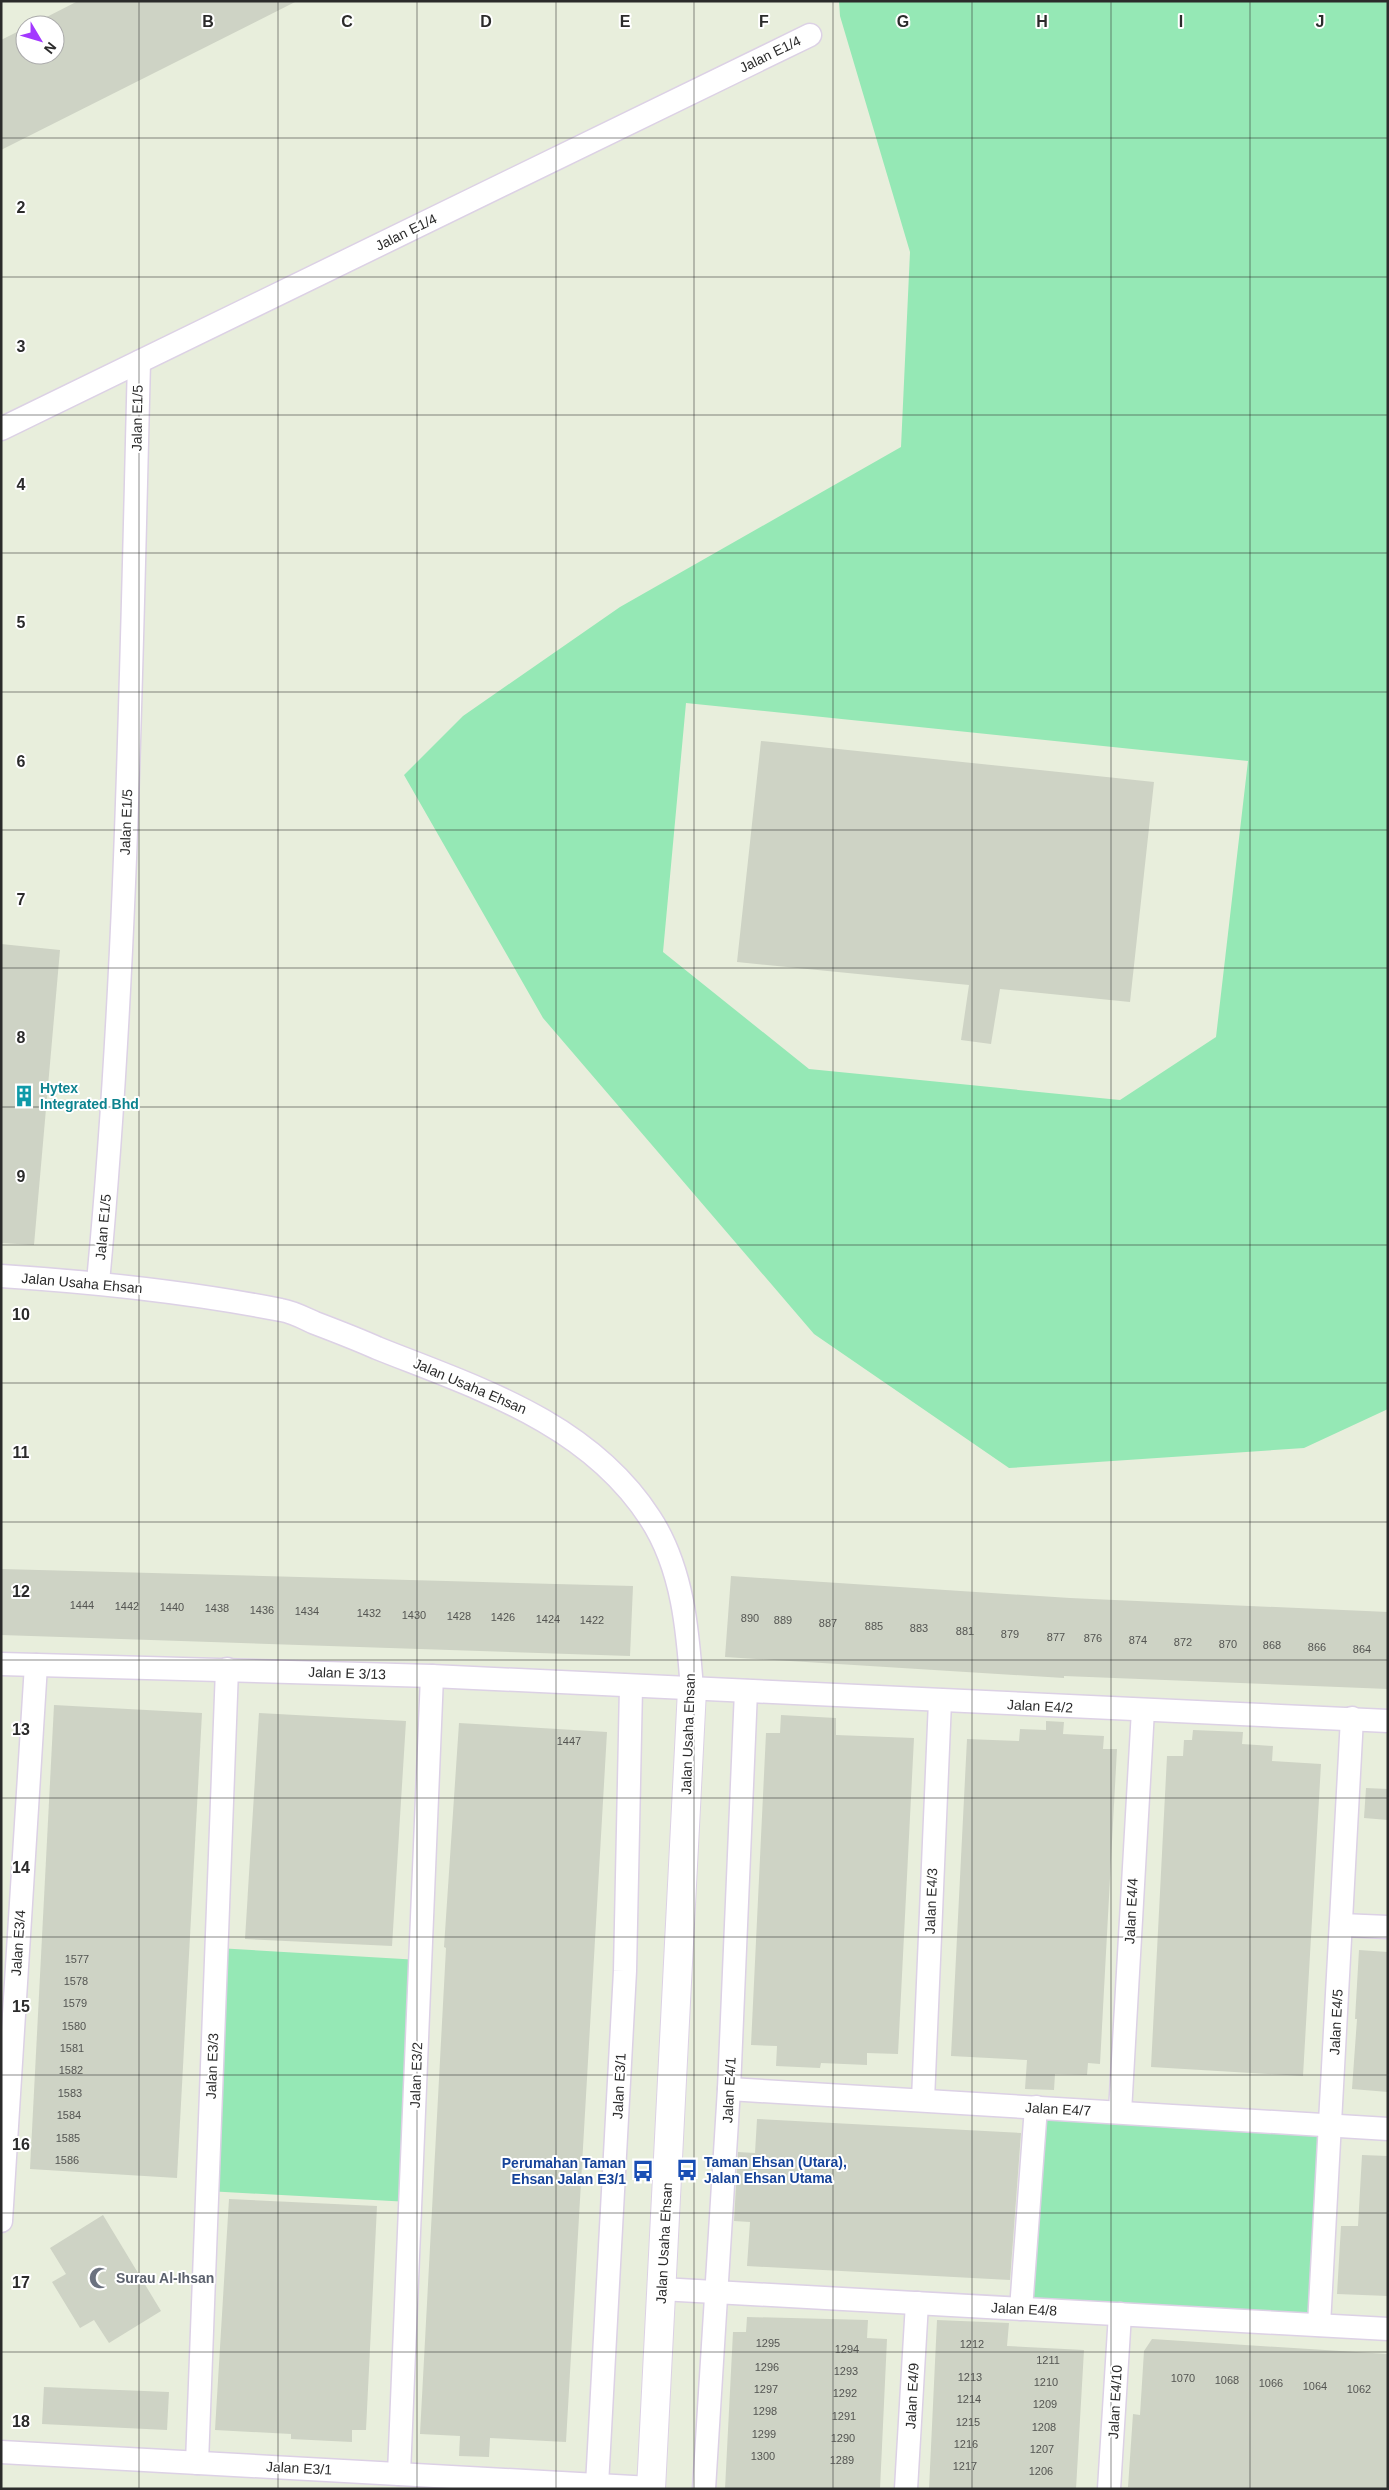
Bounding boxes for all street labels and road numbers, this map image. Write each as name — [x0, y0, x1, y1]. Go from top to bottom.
street label: Jalan E1/4 — [737, 32, 803, 76]
street label: Jalan E1/4 — [373, 210, 439, 254]
street label: Jalan E1/5 — [128, 385, 146, 451]
street label: Jalan E1/5 — [117, 788, 135, 855]
street label: Jalan E1/5 — [92, 1193, 114, 1261]
street label: Jalan Usaha Ehsan — [21, 1270, 143, 1296]
street label: Jalan Usaha Ehsan — [411, 1355, 529, 1417]
street label: Jalan E 3/13 — [308, 1664, 386, 1682]
street label: Jalan Usaha Ehsan — [678, 1673, 698, 1795]
street label: Jalan E4/2 — [1007, 1696, 1074, 1716]
street label: Jalan E4/3 — [922, 1867, 940, 1934]
street label: Jalan E4/4 — [1121, 1877, 1141, 1944]
street label: Jalan E3/4 — [8, 1909, 28, 1977]
street label: Jalan E4/5 — [1326, 1988, 1346, 2055]
street label: Jalan E3/3 — [203, 2032, 221, 2099]
street label: Jalan E3/2 — [407, 2041, 425, 2108]
street label: Jalan E3/1 — [609, 2052, 629, 2119]
street label: Jalan E4/1 — [719, 2056, 739, 2123]
street label: Jalan E4/7 — [1025, 2099, 1092, 2119]
street label: Jalan Usaha Ehsan — [653, 2182, 675, 2304]
street label: Jalan E4/8 — [991, 2299, 1058, 2319]
street label: Jalan E4/9 — [902, 2362, 922, 2429]
street label: Jalan E4/10 — [1105, 2364, 1125, 2439]
street label: Jalan E3/1 — [266, 2458, 333, 2478]

